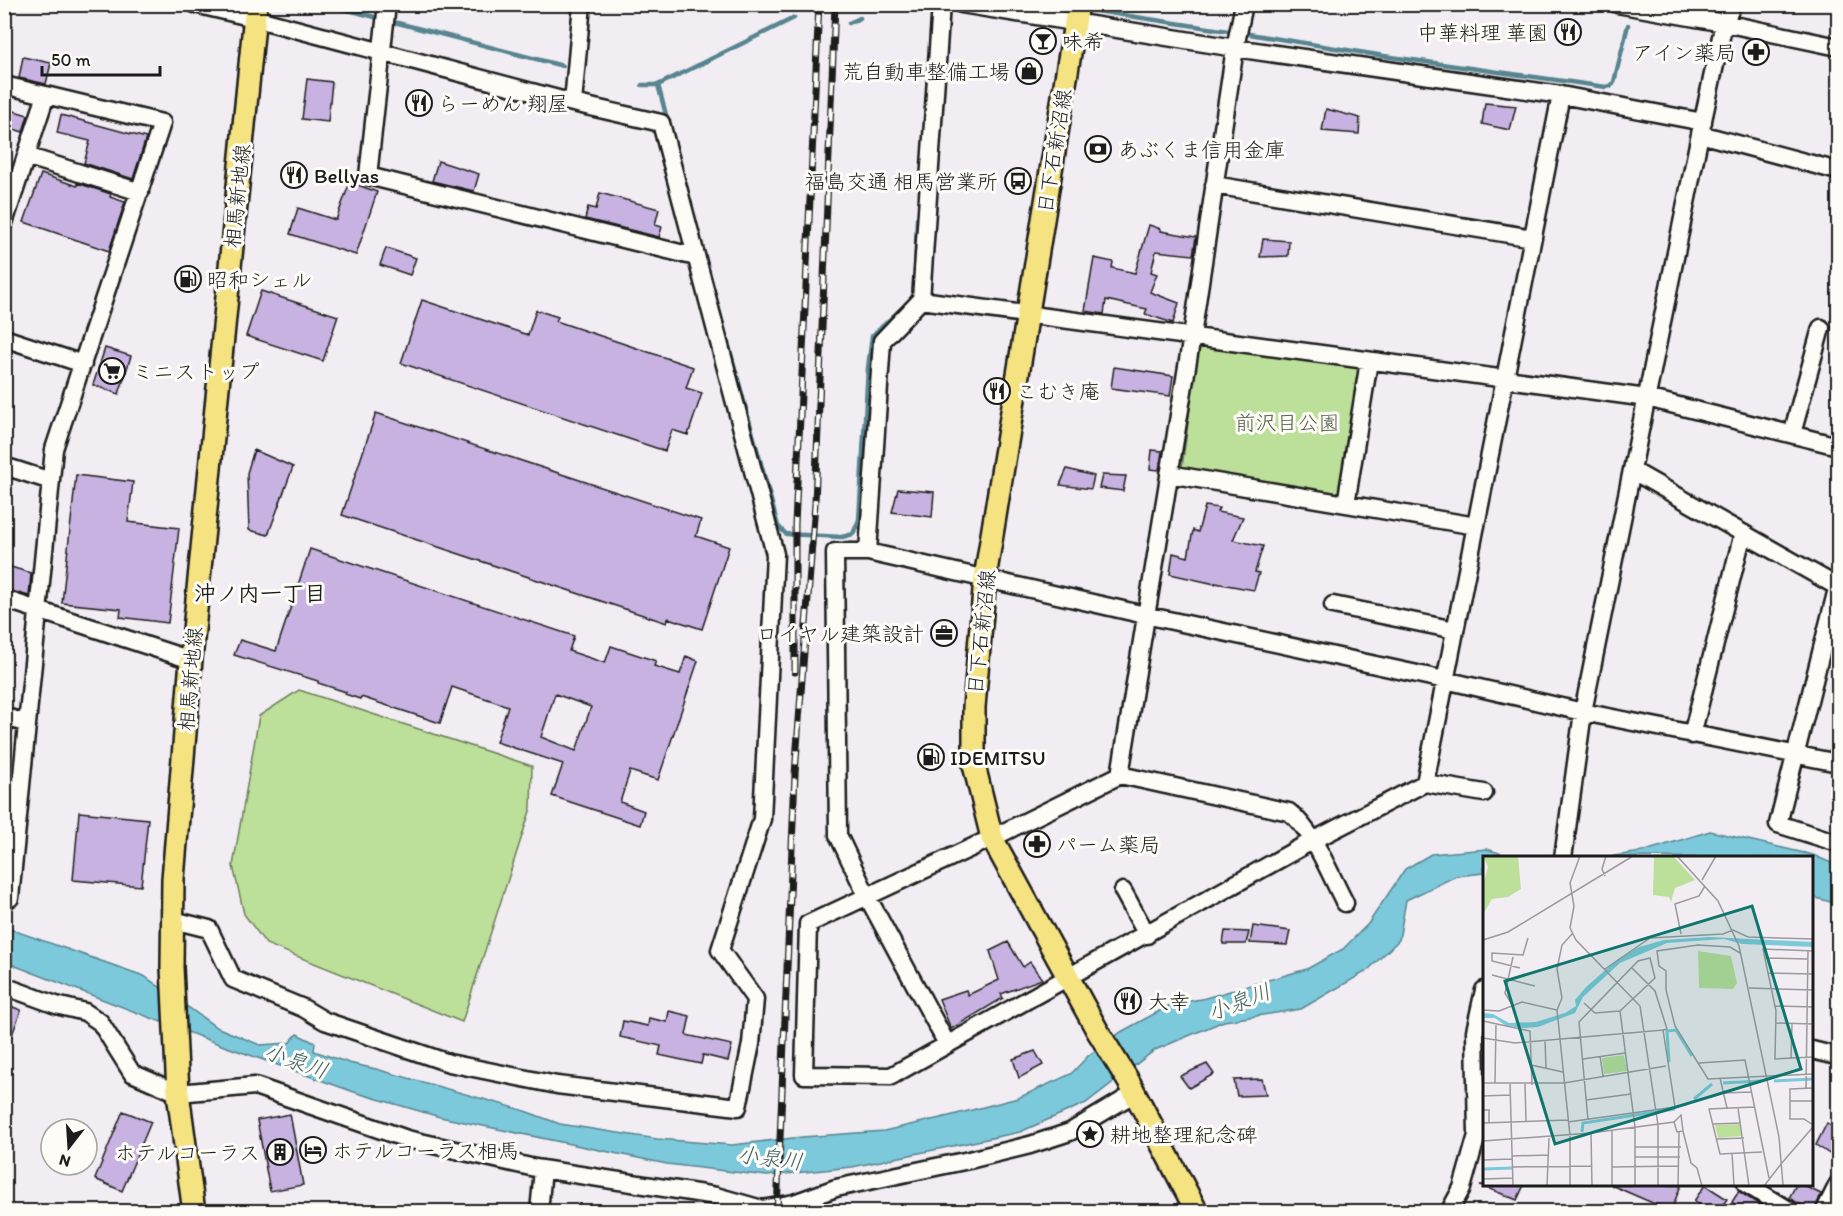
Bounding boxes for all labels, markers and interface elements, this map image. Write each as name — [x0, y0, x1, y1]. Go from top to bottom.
restaurant icon: 中華料理 華園 — [1553, 17, 1583, 47]
place label: 中華料理 華園 — [1417, 20, 1548, 45]
bar icon: 味希 — [1028, 26, 1058, 56]
place label: 味希 — [1062, 29, 1104, 54]
pharmacy icon: アイン薬局 — [1741, 37, 1771, 67]
scale bar — [42, 39, 160, 77]
place label: アイン薬局 — [1632, 40, 1736, 65]
text: 50 m — [51, 49, 91, 71]
shop icon: 荒自動車整備工場 — [1014, 56, 1044, 86]
place label: 荒自動車整備工場 — [842, 59, 1010, 84]
street label: 日下石新沼線 — [1032, 87, 1076, 215]
restaurant icon: らーめん 翔屋 — [404, 88, 434, 118]
place label: らーめん 翔屋 — [438, 91, 569, 116]
bank icon: あぶくま信用金庫 — [1083, 134, 1113, 164]
place label: あぶくま信用金庫 — [1118, 137, 1286, 162]
street label: 相馬新地線 — [219, 142, 255, 250]
restaurant icon: Bellyas — [279, 160, 309, 190]
place label: Bellyas — [314, 163, 379, 188]
bus stop icon: 福島交通 相馬営業所 — [1003, 166, 1033, 196]
place label: 福島交通 相馬営業所 — [804, 169, 998, 194]
fuel station icon: 昭和シェル — [173, 264, 203, 294]
place label: 昭和シェル — [207, 267, 312, 292]
supermarket icon: ミニストップ — [97, 356, 127, 386]
place label: ミニストップ — [132, 359, 260, 384]
restaurant icon: こむき庵 — [982, 376, 1012, 406]
place label: こむき庵 — [1016, 379, 1100, 404]
park label: 前沢目公園 — [1235, 410, 1340, 435]
street label: 日下石新沼線 — [962, 568, 1000, 696]
district label: 沖ノ内一丁目 — [194, 580, 326, 607]
office icon: ロイヤル建築設計 — [929, 618, 959, 648]
place label: ロイヤル建築設計 — [756, 621, 924, 646]
street label: 相馬新地線 — [173, 626, 207, 732]
fuel station icon: IDEMITSU — [916, 742, 946, 772]
place label: IDEMITSU — [950, 745, 1046, 770]
pharmacy icon: パーム薬局 — [1022, 829, 1052, 859]
place label: パーム薬局 — [1056, 832, 1160, 857]
inset map — [1483, 856, 1813, 1186]
water label: 小泉川 — [1203, 978, 1275, 1026]
restaurant icon: 大幸 — [1113, 986, 1143, 1016]
place label: 大幸 — [1148, 989, 1190, 1014]
water label: 小泉川 — [260, 1037, 332, 1085]
north arrow — [39, 1117, 99, 1177]
place icon: 耕地整理紀念碑 — [1075, 1119, 1105, 1149]
place label: 耕地整理紀念碑 — [1110, 1122, 1257, 1147]
hotel icon: ホテルコーラス相馬 — [298, 1135, 328, 1165]
building icon: ホテルコーラス — [265, 1137, 295, 1167]
place label: ホテルコーラス相馬 — [332, 1138, 519, 1163]
place label: ホテルコーラス — [115, 1140, 260, 1165]
water label: 小泉川 — [736, 1141, 804, 1175]
text: N — [57, 1150, 73, 1172]

